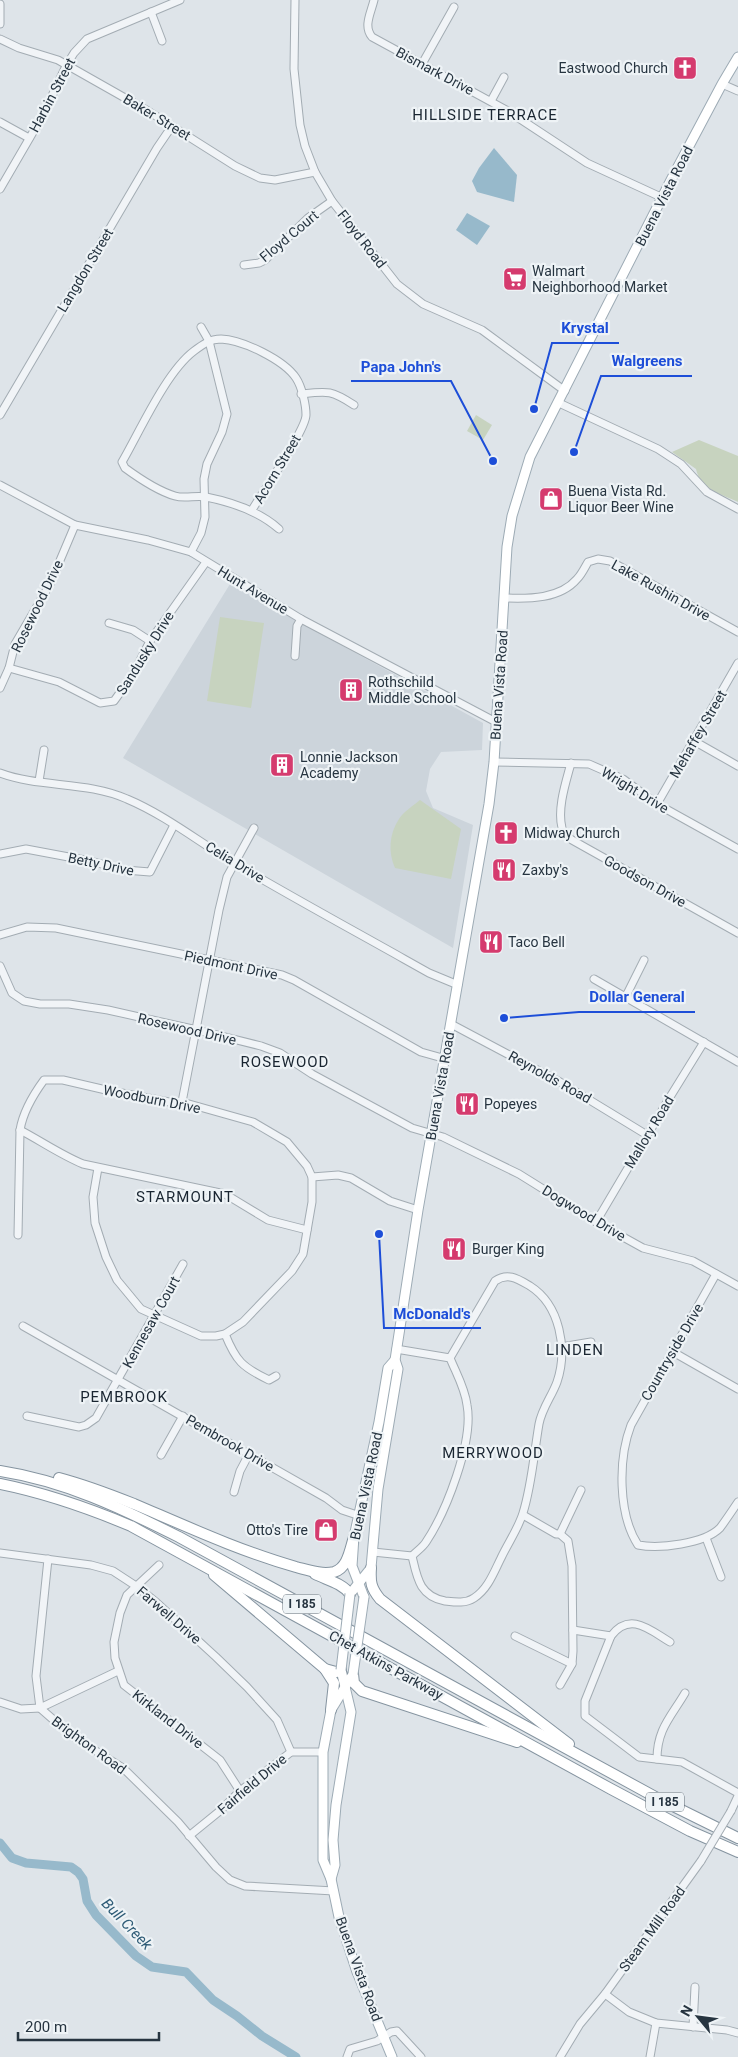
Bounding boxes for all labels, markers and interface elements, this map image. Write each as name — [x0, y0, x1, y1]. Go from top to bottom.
street label: Bismark Drive — [393, 44, 477, 98]
street label: Harbin Street — [26, 55, 78, 135]
church icon: Eastwood Church — [672, 55, 698, 81]
place label: Eastwood Church — [559, 60, 668, 76]
street label: Baker Street — [120, 91, 194, 144]
district label: HILLSIDE TERRACE — [412, 106, 558, 124]
street label: Buena Vista Road — [632, 143, 696, 249]
street label: Floyd Court — [257, 207, 322, 265]
street label: Floyd Road — [334, 207, 390, 271]
street label: Langdon Street — [54, 225, 116, 315]
place label: Walmart Neighborhood Market — [532, 263, 668, 295]
supermarket icon: Walmart Neighborhood Market — [502, 266, 528, 292]
callout: Krystal — [552, 313, 619, 343]
text: Krystal — [561, 319, 609, 337]
callout: Walgreens — [601, 346, 692, 376]
callout: Papa John's — [351, 351, 451, 381]
text: Walgreens — [611, 352, 683, 370]
text: Papa John's — [361, 358, 441, 376]
street label: Acorn Street — [250, 431, 304, 506]
place label: Buena Vista Rd. Liquor Beer Wine — [568, 483, 674, 515]
shop icon: Buena Vista Rd. Liquor Beer Wine — [538, 486, 564, 512]
street label: Lake Rushin Drive — [609, 556, 713, 624]
street label: Rosewood Drive — [8, 557, 66, 655]
street label: Hunt Avenue — [215, 563, 291, 617]
street label: Sandusky Drive — [113, 608, 177, 698]
street label: Buena Vista Road — [487, 630, 511, 740]
place label: Rothschild Middle School — [368, 674, 456, 706]
building icon: Rothschild Middle School — [338, 677, 364, 703]
street label: Mehaffey Street — [666, 687, 730, 781]
place label: Lonnie Jackson Academy — [300, 749, 398, 781]
building icon: Lonnie Jackson Academy — [269, 752, 295, 778]
street label: Wright Drive — [599, 764, 671, 816]
church icon: Midway Church — [493, 820, 519, 846]
place label: Midway Church — [524, 825, 620, 841]
street label: Celia Drive — [203, 838, 267, 886]
street label: Betty Drive — [67, 849, 135, 879]
street label: Goodson Drive — [601, 852, 689, 910]
restaurant icon: Zaxby's — [491, 857, 517, 883]
place label: Zaxby's — [522, 862, 569, 878]
restaurant icon: Taco Bell — [478, 929, 504, 955]
place label: Taco Bell — [508, 934, 565, 950]
street label: Piedmont Drive — [183, 947, 279, 983]
callout: Dollar General — [579, 982, 695, 1012]
text: Dollar General — [589, 988, 685, 1006]
street label: Rosewood Drive — [136, 1010, 238, 1048]
street label: Buena Vista Road — [423, 1030, 457, 1142]
street label: Reynolds Road — [506, 1048, 594, 1106]
district label: ROSEWOOD — [241, 1053, 329, 1071]
street label: Woodburn Drive — [102, 1082, 202, 1116]
restaurant icon: Popeyes — [454, 1091, 480, 1117]
street label: Mallory Road — [621, 1093, 677, 1171]
place label: Popeyes — [484, 1096, 537, 1112]
street label: Dogwood Drive — [539, 1182, 629, 1244]
district label: STARMOUNT — [136, 1188, 234, 1206]
restaurant icon: Burger King — [441, 1236, 467, 1262]
place label: Burger King — [472, 1241, 544, 1257]
street label: Kennesaw Court — [119, 1273, 183, 1371]
callout: McDonald's — [384, 1298, 481, 1328]
street label: Countryside Drive — [638, 1301, 706, 1403]
text: McDonald's — [393, 1305, 471, 1323]
district label: LINDEN — [546, 1341, 604, 1359]
district label: PEMBROOK — [80, 1388, 168, 1406]
street label: Pembrook Drive — [183, 1411, 277, 1475]
street label: Buena Vista Road — [347, 1431, 385, 1541]
district label: MERRYWOOD — [442, 1444, 544, 1462]
shop icon: Otto's Tire — [313, 1517, 339, 1543]
place label: Otto's Tire — [246, 1522, 308, 1538]
street label: Farwell Drive — [134, 1583, 204, 1647]
road number: I 185 — [283, 1595, 321, 1614]
street label: Chet Atkins Parkway — [326, 1627, 446, 1703]
street label: Kirkland Drive — [129, 1686, 207, 1752]
street label: Brighton Road — [49, 1713, 129, 1777]
street label: Fairfield Drive — [214, 1751, 290, 1817]
road number: I 185 — [646, 1792, 684, 1811]
street label: Steam Mill Road — [616, 1883, 688, 1975]
water label: Bull Creek — [98, 1894, 156, 1954]
street label: Buena Vista Road — [333, 1915, 385, 2023]
north arrow — [673, 1992, 723, 2042]
text: N — [677, 2002, 696, 2019]
scale bar — [18, 2010, 159, 2042]
text: 200 m — [25, 2018, 67, 2036]

